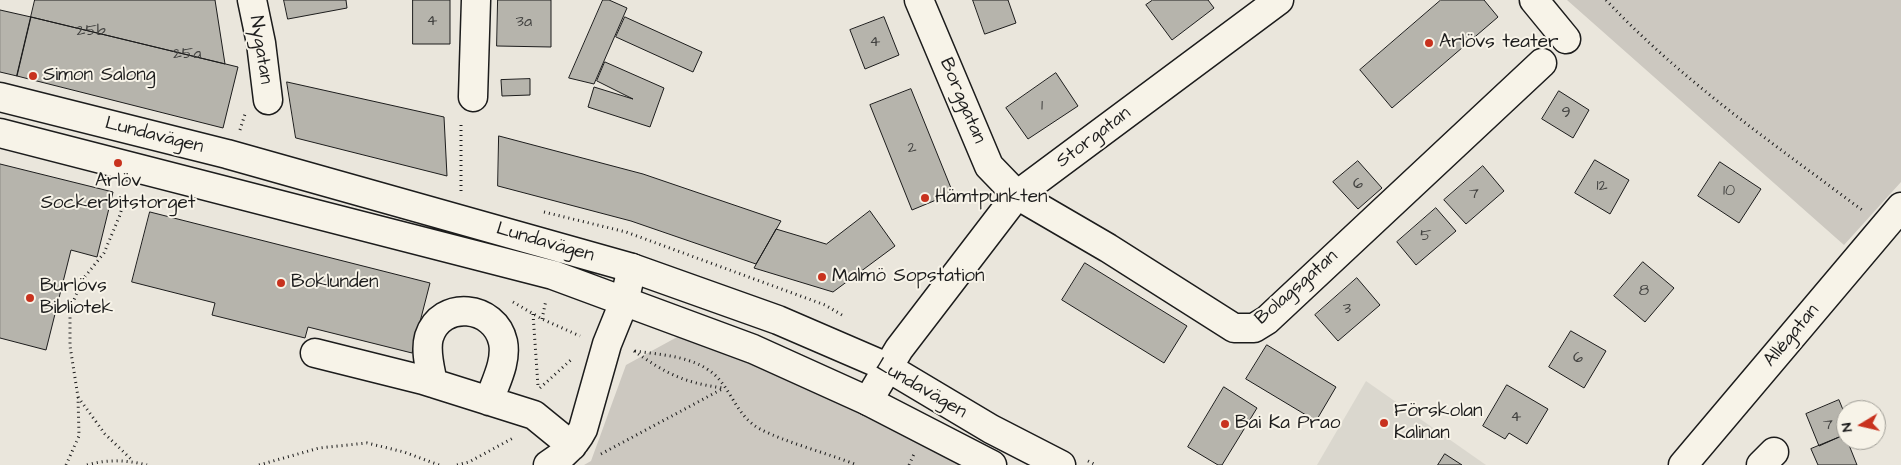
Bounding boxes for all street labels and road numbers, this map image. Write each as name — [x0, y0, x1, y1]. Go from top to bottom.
street label: Nygatan — [243, 14, 277, 86]
street label: Borggatan — [934, 55, 990, 147]
street label: Storgatan — [1052, 103, 1136, 173]
street label: Lundavägen — [102, 113, 206, 159]
street label: Lundavägen — [493, 218, 597, 268]
street label: Bolagsgatan — [1251, 246, 1343, 330]
street label: Allégatan — [1759, 300, 1825, 372]
street label: Lundavägen — [872, 354, 970, 424]

